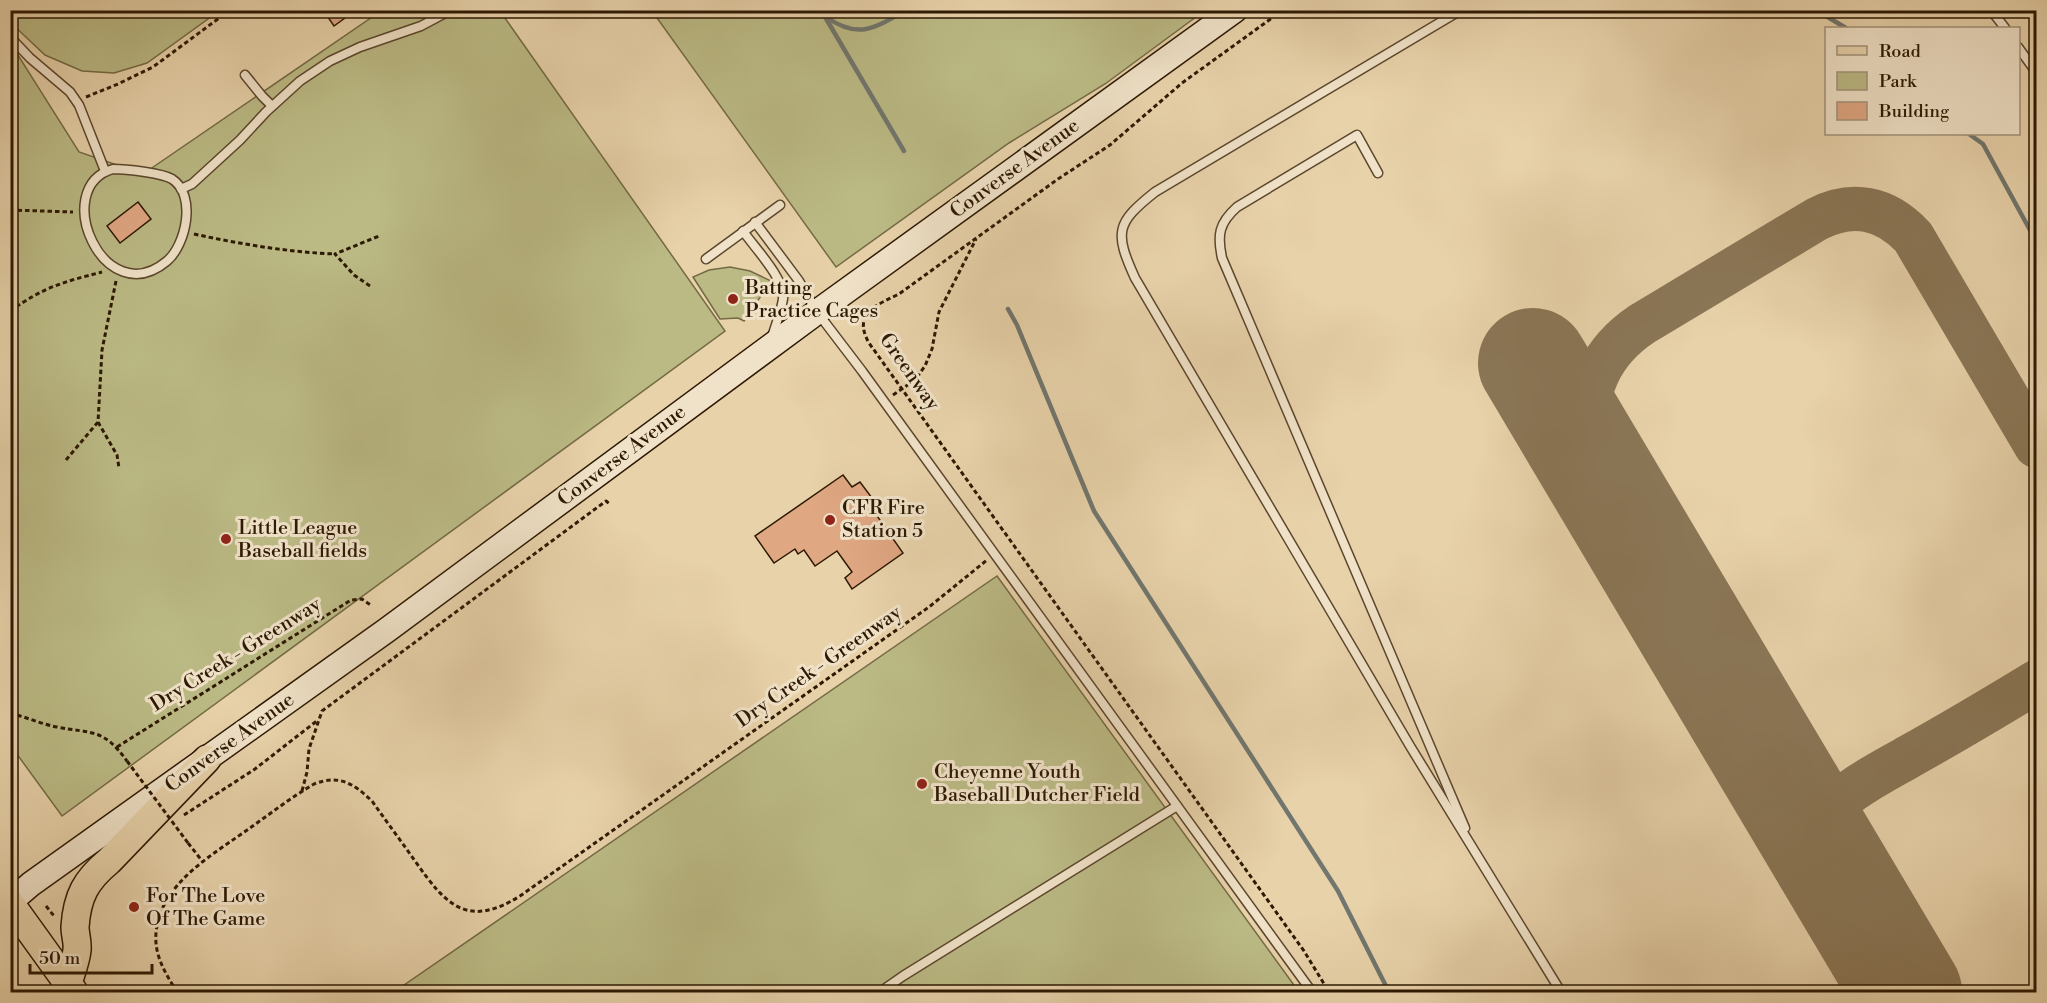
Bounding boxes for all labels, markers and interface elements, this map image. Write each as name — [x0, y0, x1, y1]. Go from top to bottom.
legend — [1825, 27, 2020, 135]
text: Road — [1879, 40, 1922, 63]
text: Park — [1879, 70, 1918, 93]
text: Building — [1878, 100, 1950, 123]
street label: Converse Avenue — [945, 114, 1085, 224]
place label: Batting Practice Cages — [744, 276, 878, 324]
marker: Batting Practice Cages — [726, 292, 740, 306]
street label: Greenway — [873, 328, 945, 416]
street label: Converse Avenue — [553, 400, 691, 512]
place label: CFR Fire Station 5 — [842, 496, 925, 544]
marker: CFR Fire Station 5 — [823, 513, 837, 527]
place label: Little League Baseball fields — [237, 516, 367, 564]
marker: Little League Baseball fields — [219, 532, 233, 546]
street label: Dry Creek - Greenway — [146, 592, 326, 718]
street label: Dry Creek - Greenway — [731, 600, 907, 734]
street label: Converse Avenue — [160, 688, 300, 798]
place label: Cheyenne Youth Baseball Dutcher Field — [933, 760, 1141, 808]
marker: Cheyenne Youth Baseball Dutcher Field — [915, 777, 929, 791]
place label: For The Love Of The Game — [146, 884, 265, 932]
marker: For The Love Of The Game — [127, 900, 141, 914]
scale bar — [30, 937, 152, 975]
text: 50 m — [39, 947, 81, 970]

